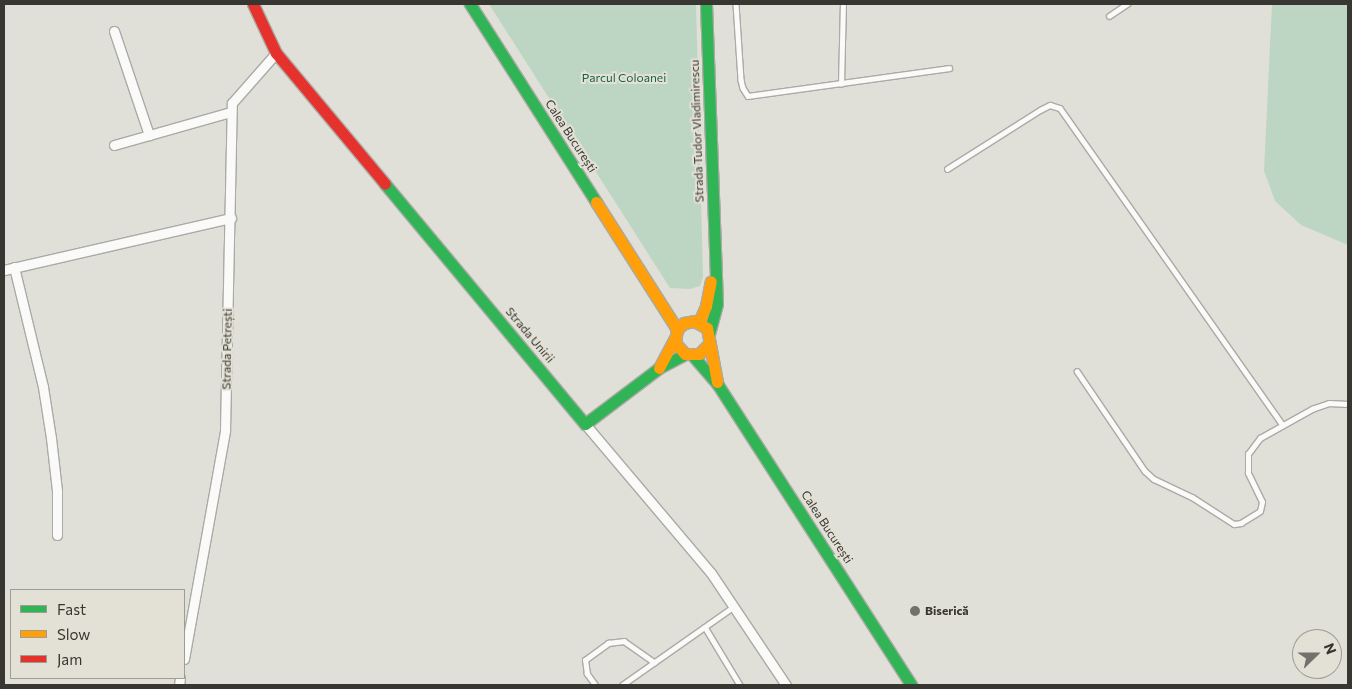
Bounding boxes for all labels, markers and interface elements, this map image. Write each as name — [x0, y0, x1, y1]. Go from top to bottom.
street label: Strada Tudor Vladimirescu — [687, 59, 707, 203]
park label: Parcul Coloanei — [582, 71, 666, 85]
street label: Calea București — [542, 97, 600, 175]
street label: Strada Unirii — [503, 304, 557, 366]
street label: Strada Petrești — [219, 308, 235, 390]
street label: Calea București — [798, 488, 856, 566]
legend — [10, 589, 185, 679]
text: Fast — [57, 600, 86, 618]
place label: Biserică — [925, 604, 969, 618]
marker: Biserică — [909, 605, 921, 617]
text: Slow — [57, 625, 90, 643]
north arrow — [1292, 629, 1342, 679]
text: N — [1321, 641, 1340, 657]
text: Jam — [57, 650, 82, 668]

